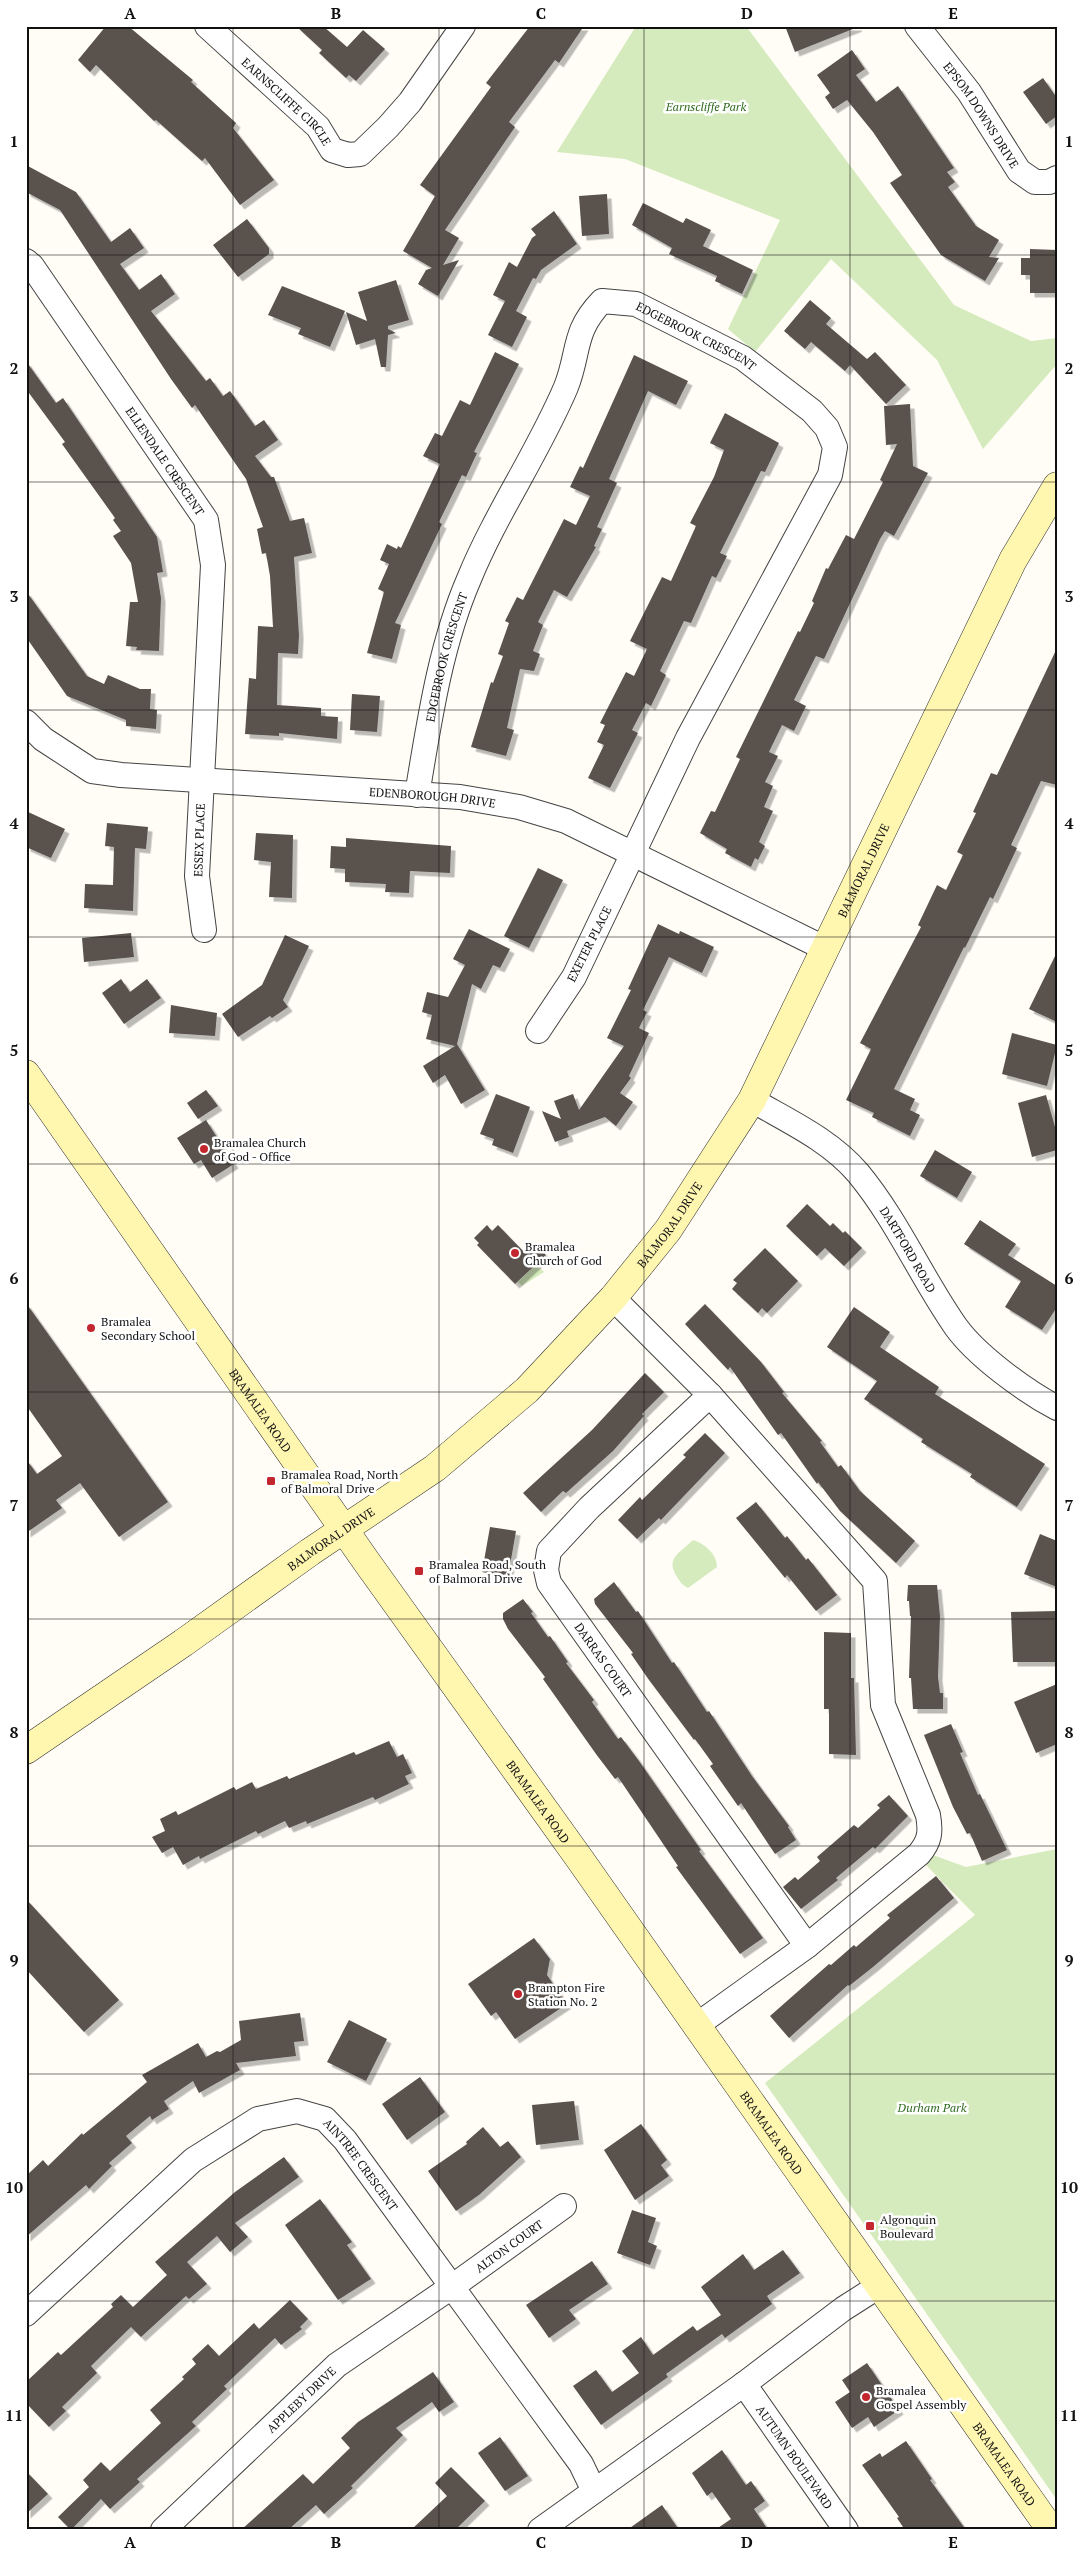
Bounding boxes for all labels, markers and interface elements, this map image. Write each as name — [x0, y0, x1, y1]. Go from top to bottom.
text: A — [124, 2, 136, 24]
text: B — [331, 2, 341, 24]
text: C — [536, 2, 546, 24]
text: D — [741, 2, 753, 24]
text: E — [948, 2, 958, 24]
street label: EARNSCLIFFE CIRCLE — [239, 54, 335, 148]
street label: EPSOM DOWNS DRIVE — [941, 59, 1023, 171]
park label: Earnscliffe Park — [665, 99, 746, 114]
text: 1 — [9, 130, 19, 152]
text: 1 — [1064, 130, 1074, 152]
street label: EDGEBROOK CRESCENT — [634, 298, 760, 374]
text: 2 — [9, 357, 19, 379]
text: 2 — [1064, 357, 1074, 379]
street label: ELLENDALE CRESCENT — [123, 404, 208, 518]
text: 3 — [9, 585, 19, 607]
text: 3 — [1064, 585, 1074, 607]
street label: EDGEBROOK CRESCENT — [422, 590, 471, 723]
street label: EDENBOROUGH DRIVE — [368, 784, 497, 810]
street label: ESSEX PLACE — [190, 803, 208, 877]
text: 4 — [9, 812, 19, 834]
text: 4 — [1064, 812, 1074, 834]
street label: BALMORAL DRIVE — [834, 821, 892, 919]
street label: EXETER PLACE — [563, 904, 615, 984]
text: 5 — [9, 1039, 19, 1061]
text: 5 — [1064, 1039, 1074, 1061]
place label: Bramalea Church of God - Office — [214, 1135, 306, 1164]
marker: Bramalea Church of God - Office — [198, 1143, 210, 1155]
street label: BALMORAL DRIVE — [633, 1179, 705, 1271]
street label: DARTFORD ROAD — [877, 1204, 940, 1295]
place label: Bramalea Church of God — [525, 1239, 602, 1268]
marker: Bramalea Church of God — [509, 1247, 521, 1259]
text: 6 — [9, 1267, 19, 1289]
text: 6 — [1064, 1267, 1074, 1289]
place label: Bramalea Secondary School — [101, 1314, 195, 1343]
marker: Bramalea Secondary School — [85, 1322, 97, 1334]
street label: BRAMALEA ROAD — [226, 1365, 295, 1455]
place label: Bramalea Road, North of Balmoral Drive — [281, 1467, 398, 1496]
marker: Bramalea Road, North of Balmoral Drive — [265, 1475, 277, 1487]
text: 7 — [9, 1494, 19, 1516]
text: 7 — [1064, 1494, 1074, 1516]
street label: BALMORAL DRIVE — [284, 1503, 377, 1574]
place label: Bramalea Road, South of Balmoral Drive — [429, 1557, 546, 1586]
marker: Bramalea Road, South of Balmoral Drive — [413, 1565, 425, 1577]
street label: DARRAS COURT — [572, 1620, 635, 1700]
text: 8 — [9, 1721, 19, 1743]
text: 8 — [1064, 1721, 1074, 1743]
street label: BRAMALEA ROAD — [504, 1757, 573, 1846]
text: 9 — [9, 1949, 19, 1971]
text: 9 — [1064, 1949, 1074, 1971]
place label: Brampton Fire Station No. 2 — [528, 1980, 605, 2009]
marker: Brampton Fire Station No. 2 — [512, 1988, 524, 2000]
street label: BRAMALEA ROAD — [737, 2088, 806, 2177]
park label: Durham Park — [897, 2100, 967, 2115]
street label: AINTREE CRESCENT — [321, 2115, 402, 2214]
text: 10 — [5, 2176, 23, 2198]
text: 10 — [1060, 2176, 1078, 2198]
place label: Algonquin Boulevard — [880, 2212, 936, 2241]
street label: ALTON COURT — [472, 2216, 546, 2275]
marker: Algonquin Boulevard — [864, 2220, 876, 2232]
street label: APPLEBY DRIVE — [263, 2363, 339, 2436]
place label: Bramalea Gospel Assembly — [876, 2383, 967, 2412]
marker: Bramalea Gospel Assembly — [860, 2391, 872, 2403]
street label: AUTUMN BOULEVARD — [754, 2402, 836, 2512]
text: 11 — [5, 2404, 23, 2426]
text: 11 — [1060, 2404, 1078, 2426]
street label: BRAMALEA ROAD — [970, 2419, 1039, 2509]
text: A — [124, 2531, 136, 2553]
text: B — [331, 2531, 341, 2553]
text: C — [536, 2531, 546, 2553]
text: D — [741, 2531, 753, 2553]
text: E — [948, 2531, 958, 2553]

